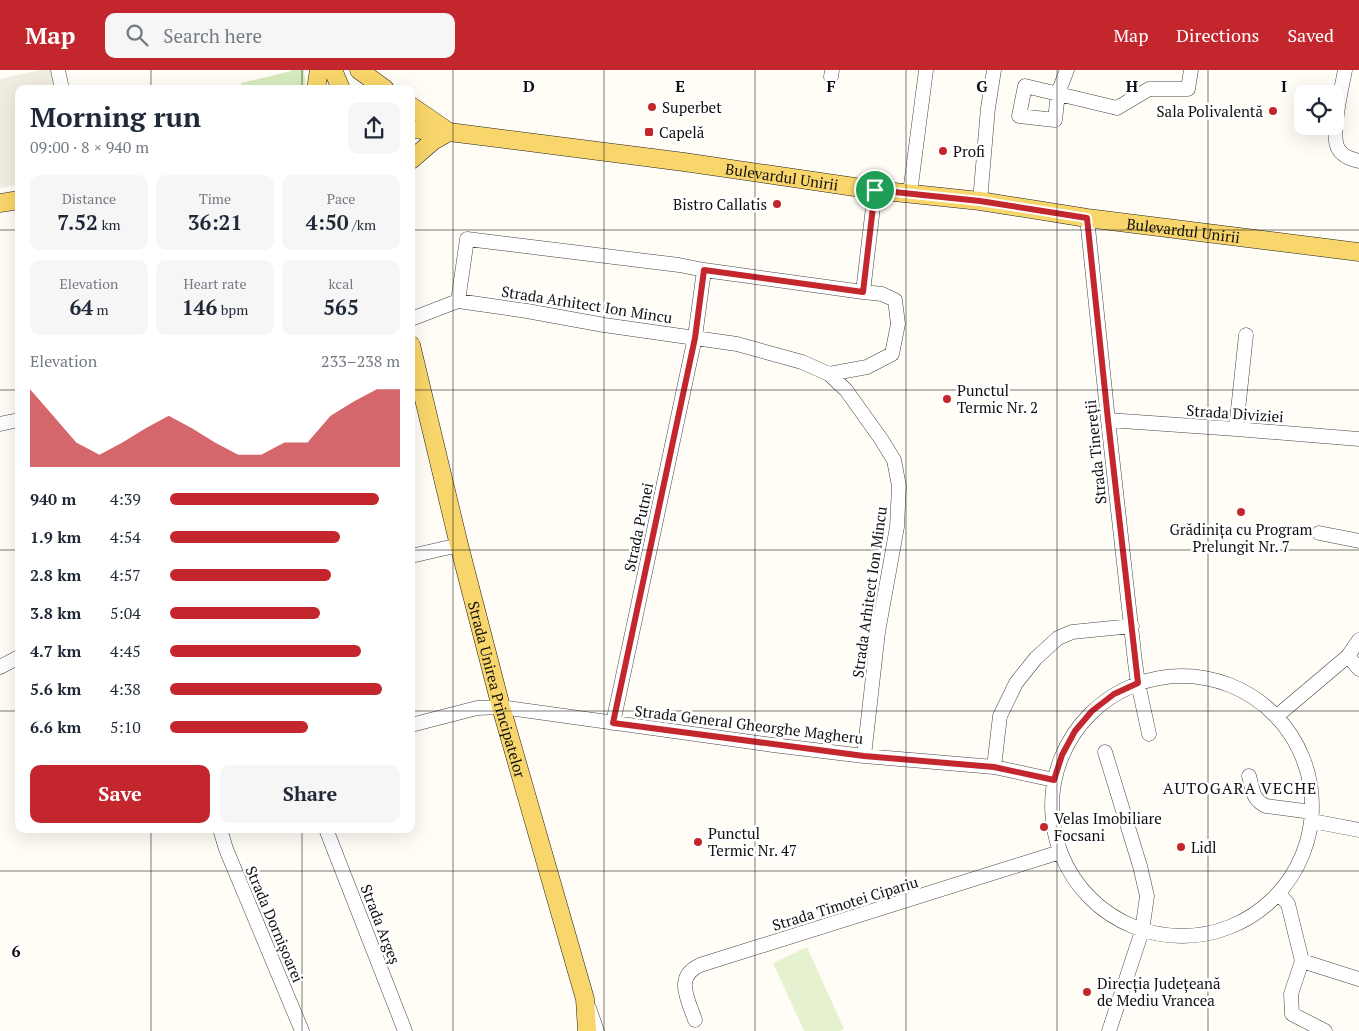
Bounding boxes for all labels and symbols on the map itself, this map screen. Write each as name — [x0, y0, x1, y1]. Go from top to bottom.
text: D — [523, 75, 535, 97]
text: E — [675, 75, 685, 97]
text: F — [826, 75, 836, 97]
text: G — [976, 75, 988, 97]
text: H — [1126, 75, 1138, 97]
text: I — [1281, 75, 1287, 97]
place label: Superbet — [662, 97, 722, 117]
marker: Superbet — [646, 101, 658, 113]
place label: Sala Polivalentă — [1157, 101, 1263, 121]
marker: Sala Polivalentă — [1267, 105, 1279, 117]
place label: Capelă — [659, 122, 705, 142]
marker: Capelă — [643, 126, 655, 138]
place label: Profi — [953, 141, 985, 161]
marker: Profi — [937, 145, 949, 157]
street label: Bulevardul Unirii — [724, 158, 840, 195]
pin — [854, 169, 896, 211]
place label: Bistro Callatis — [673, 194, 767, 214]
marker: Bistro Callatis — [771, 198, 783, 210]
street label: Bulevardul Unirii — [1125, 213, 1241, 247]
street label: Strada Arhitect Ion Mincu — [500, 281, 674, 327]
place label: Punctul Termic Nr. 2 — [957, 380, 1038, 417]
marker: Punctul Termic Nr. 2 — [941, 393, 953, 405]
street label: Strada Tinereții — [1080, 399, 1110, 505]
street label: Strada Diviziei — [1186, 400, 1284, 426]
street label: Strada Putnei — [619, 481, 657, 573]
street label: Strada Arhitect Ion Mincu — [847, 505, 891, 679]
marker: Grădinița cu Program Prelungit Nr. 7 — [1235, 506, 1247, 518]
place label: Grădinița cu Program Prelungit Nr. 7 — [1169, 519, 1313, 556]
street label: Strada Unirea Principatelor — [464, 599, 531, 780]
street label: Strada General Gheorghe Magheru — [634, 700, 865, 748]
district label: AUTOGARA VECHE — [1163, 777, 1317, 799]
place label: Velas Imobiliare Focsani — [1054, 808, 1162, 845]
marker: Velas Imobiliare Focsani — [1038, 821, 1050, 833]
place label: Punctul Termic Nr. 47 — [708, 823, 797, 860]
marker: Punctul Termic Nr. 47 — [692, 836, 704, 848]
place label: Lidl — [1191, 837, 1217, 857]
marker: Lidl — [1175, 841, 1187, 853]
street label: Strada Dornișoarei — [241, 863, 309, 985]
street label: Strada Timotei Cipariu — [770, 871, 921, 935]
street label: Strada Argeș — [357, 881, 405, 967]
text: 6 — [11, 940, 21, 962]
place label: Direcția Județeană de Mediu Vrancea — [1097, 973, 1221, 1010]
marker: Direcția Județeană de Mediu Vrancea — [1081, 986, 1093, 998]

